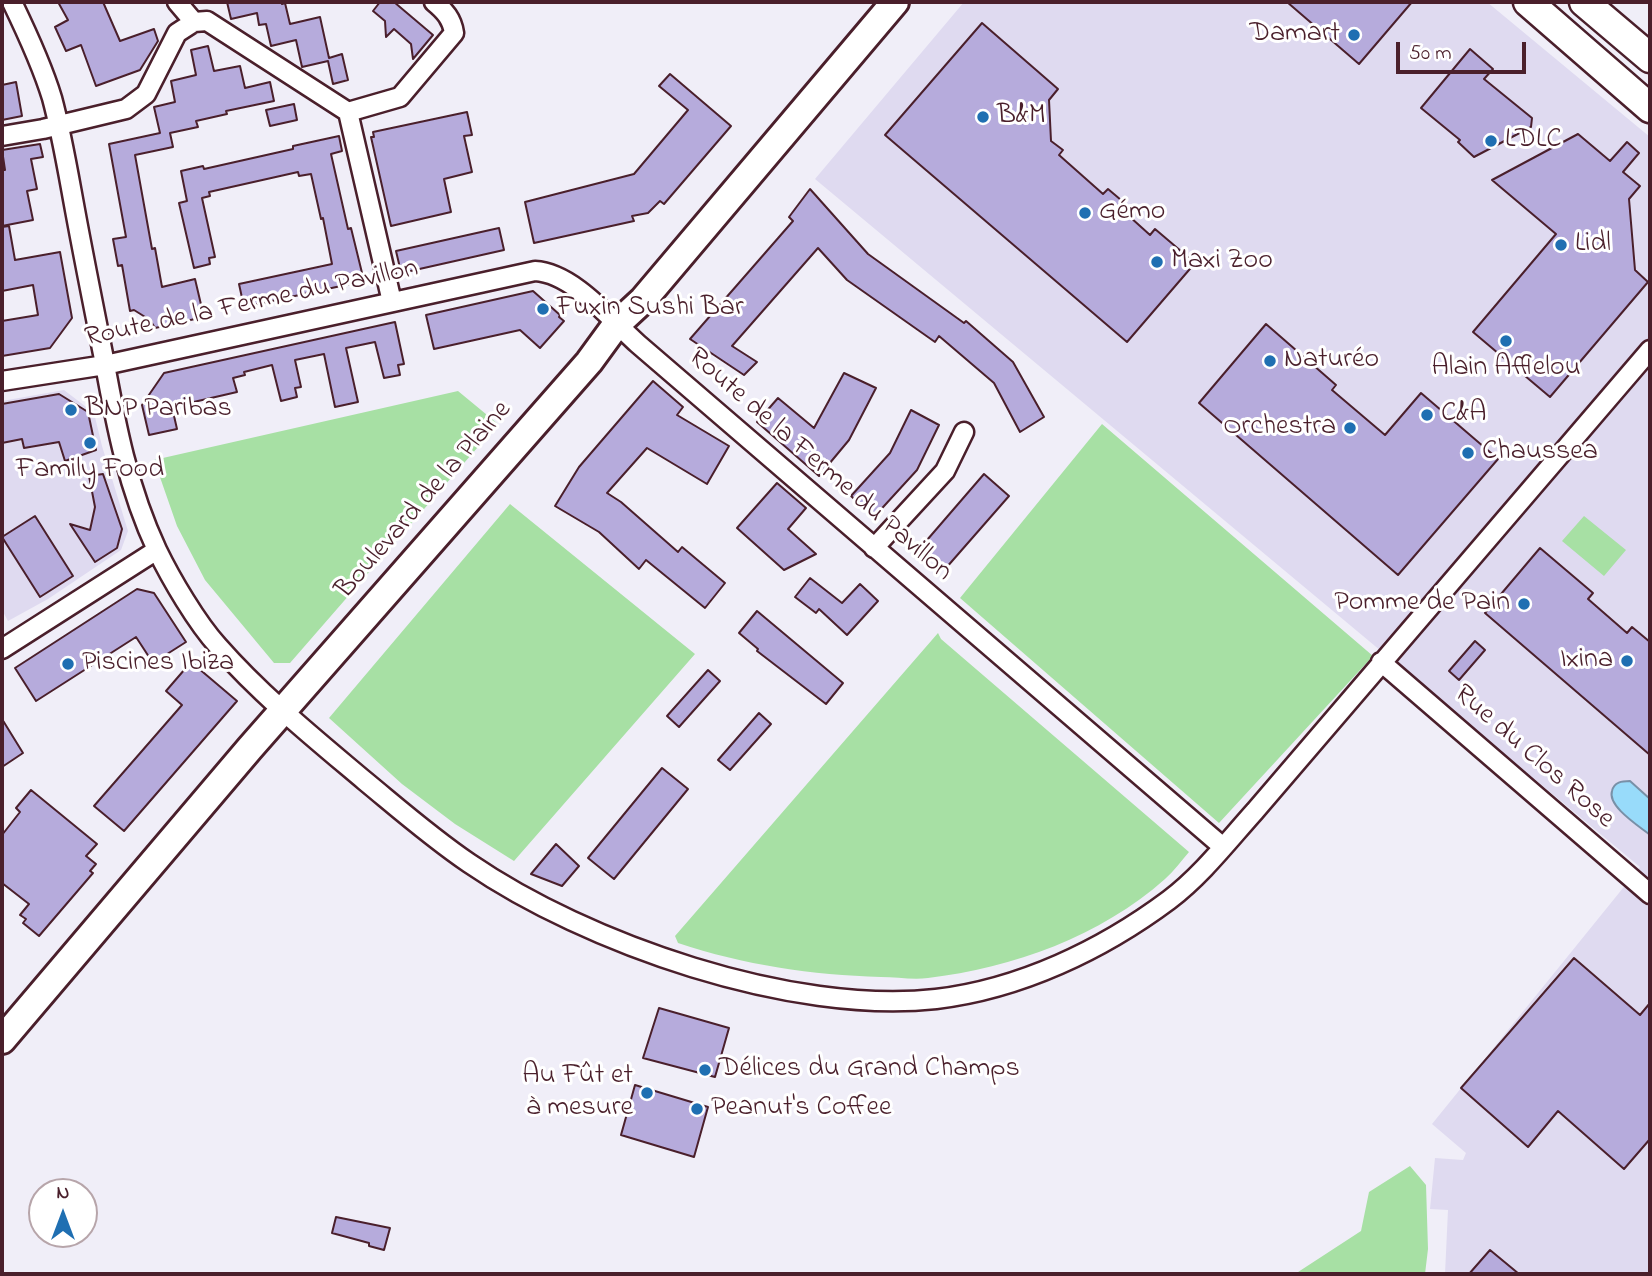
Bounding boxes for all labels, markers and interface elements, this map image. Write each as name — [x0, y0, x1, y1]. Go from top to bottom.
place label: Damart — [1249, 18, 1340, 52]
marker: Damart — [1346, 27, 1362, 43]
scale bar — [1400, 28, 1530, 72]
text: 50 m — [1409, 39, 1452, 69]
place label: B&M — [997, 100, 1046, 134]
marker: B&M — [975, 109, 991, 125]
place label: LDLC — [1505, 124, 1562, 158]
marker: LDLC — [1483, 133, 1499, 149]
place label: Gémo — [1099, 196, 1165, 230]
marker: Gémo — [1077, 205, 1093, 221]
place label: Lidl — [1575, 228, 1611, 262]
marker: Lidl — [1553, 237, 1569, 253]
place label: Maxi Zoo — [1171, 245, 1273, 279]
street label: Route de la Ferme du Pavillon — [82, 253, 422, 357]
marker: Maxi Zoo — [1149, 254, 1165, 270]
place label: Fuxin Sushi Bar — [557, 292, 744, 326]
marker: Fuxin Sushi Bar — [535, 301, 551, 317]
marker: Alain Afflelou — [1498, 333, 1514, 349]
street label: Route de la Ferme du Pavillon — [680, 342, 958, 590]
place label: Naturéo — [1284, 344, 1379, 378]
place label: Alain Afflelou — [1431, 352, 1581, 386]
marker: Naturéo — [1262, 353, 1278, 369]
place label: BNP Paribas — [85, 393, 232, 427]
street label: Boulevard de la Plaine — [330, 395, 520, 607]
place label: C&A — [1441, 398, 1486, 432]
marker: BNP Paribas — [63, 402, 79, 418]
marker: C&A — [1419, 407, 1435, 423]
place label: Orchestra — [1223, 411, 1336, 445]
marker: Orchestra — [1342, 420, 1358, 436]
marker: Family Food — [82, 435, 98, 451]
place label: Chaussea — [1482, 436, 1598, 470]
marker: Chaussea — [1460, 445, 1476, 461]
place label: Family Food — [16, 454, 164, 488]
place label: Pomme de Pain — [1334, 587, 1510, 621]
marker: Pomme de Pain — [1516, 596, 1532, 612]
place label: Ixina — [1560, 644, 1613, 678]
place label: Piscines Ibiza — [82, 647, 234, 681]
marker: Ixina — [1619, 653, 1635, 669]
marker: Piscines Ibiza — [60, 656, 76, 672]
street label: Rue du Clos Rose — [1446, 679, 1620, 837]
place label: Délices du Grand Champs — [719, 1053, 1020, 1087]
place label: Au Fût et à mesure — [522, 1060, 633, 1126]
marker: Délices du Grand Champs — [697, 1062, 713, 1078]
marker: Au Fût et à mesure — [639, 1085, 655, 1101]
place label: Peanut's Coffee — [711, 1092, 892, 1126]
marker: Peanut's Coffee — [689, 1101, 705, 1117]
north arrow — [28, 1178, 98, 1248]
text: N — [57, 1180, 69, 1207]

